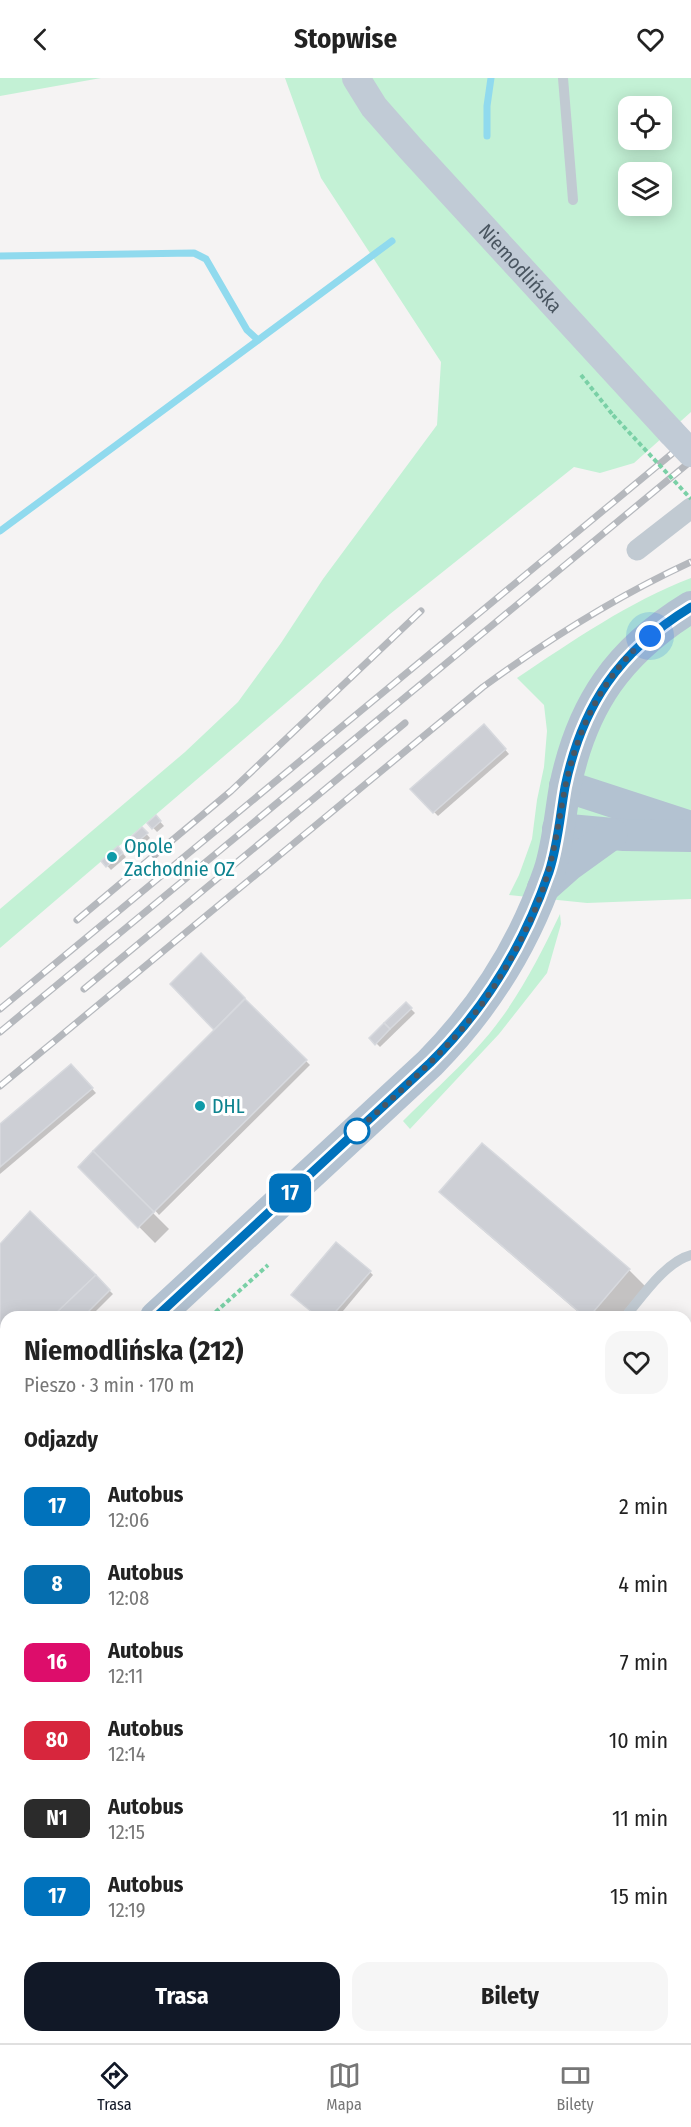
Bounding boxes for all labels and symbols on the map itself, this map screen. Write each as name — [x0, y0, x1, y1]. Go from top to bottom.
street label: Niemodlińska — [474, 219, 567, 318]
your location — [635, 621, 665, 651]
place label: Opole Zachodnie OZ — [124, 834, 235, 881]
marker: Opole Zachodnie OZ — [105, 850, 119, 864]
place label: DHL — [212, 1094, 245, 1118]
marker: DHL — [193, 1099, 207, 1113]
unlabelled marker — [344, 1118, 370, 1144]
line badge: 17 — [263, 1174, 317, 1212]

